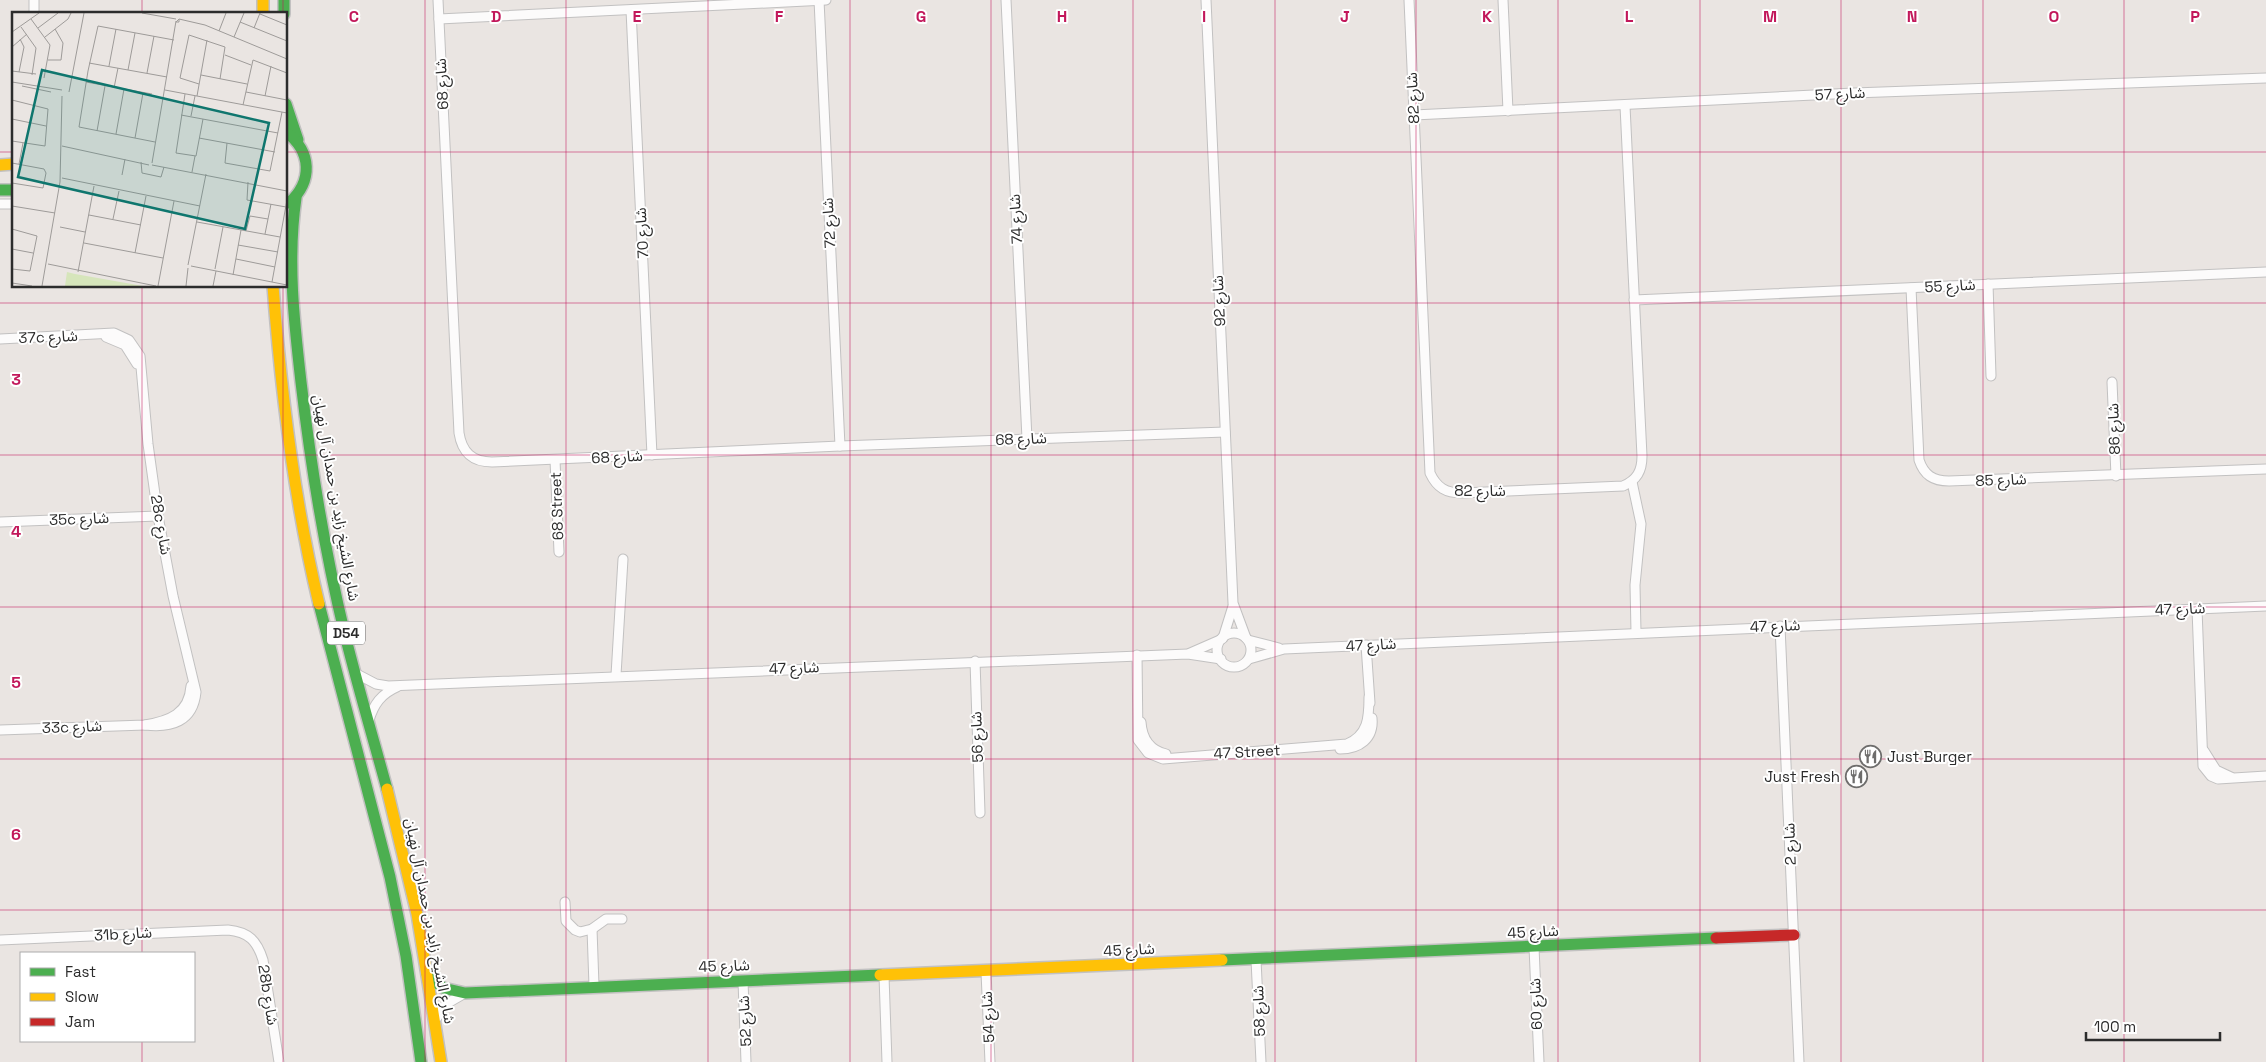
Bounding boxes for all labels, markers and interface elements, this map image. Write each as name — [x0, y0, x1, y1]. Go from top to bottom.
text: C — [349, 6, 359, 27]
text: D — [491, 6, 501, 27]
text: E — [633, 6, 642, 27]
text: F — [775, 6, 784, 27]
text: G — [916, 6, 926, 27]
text: H — [1057, 6, 1067, 27]
text: I — [1202, 6, 1206, 27]
text: J — [1340, 6, 1350, 27]
text: K — [1482, 6, 1492, 27]
text: L — [1625, 6, 1634, 27]
text: M — [1763, 6, 1777, 27]
text: N — [1907, 6, 1917, 27]
text: O — [2049, 6, 2060, 27]
text: P — [2190, 6, 2200, 27]
inset map — [12, 12, 288, 288]
street label: شارع 68 — [431, 57, 455, 110]
street label: شارع 82 — [1402, 71, 1426, 124]
street label: شارع 57 — [1814, 83, 1866, 107]
street label: شارع 74 — [1005, 193, 1029, 245]
street label: شارع 72 — [818, 197, 842, 249]
street label: شارع 70 — [631, 207, 655, 259]
street label: شارع 92 — [1208, 275, 1232, 327]
street label: شارع 55 — [1924, 275, 1976, 299]
street label: 37c شارع — [18, 326, 78, 350]
text: 3 — [11, 369, 21, 390]
street label: شارع الشيخ زايد بن حمدان آل نهيان — [306, 393, 364, 603]
street label: شارع 86 — [2103, 403, 2127, 455]
street label: شارع 68 — [995, 428, 1047, 452]
street label: شارع 68 — [591, 446, 644, 470]
street label: شارع 85 — [1975, 469, 2027, 493]
street label: 68 Street — [546, 471, 567, 540]
street label: شارع 82 — [1454, 481, 1506, 503]
street label: 28c شارع — [144, 493, 176, 557]
street label: 35c شارع — [49, 508, 110, 532]
text: 4 — [11, 521, 21, 542]
street label: شارع 47 — [2154, 598, 2206, 622]
street label: شارع 47 — [1749, 615, 1801, 639]
road number: D54 — [327, 622, 365, 644]
street label: شارع 47 — [1345, 634, 1397, 658]
street label: شارع 47 — [768, 657, 820, 681]
text: 5 — [11, 672, 21, 693]
street label: شارع 56 — [966, 711, 990, 763]
street label: 33c شارع — [42, 716, 103, 740]
street label: 47 Street — [1213, 740, 1281, 763]
restaurant icon: Just Burger — [1859, 745, 1883, 769]
place label: Just Burger — [1887, 747, 1972, 766]
restaurant icon: Just Fresh — [1844, 765, 1868, 789]
place label: Just Fresh — [1764, 767, 1840, 786]
street label: شارع الشيخ زايد بن حمدان آل نهيان — [398, 816, 460, 1026]
street label: شارع 2 — [1779, 822, 1803, 865]
text: 6 — [11, 824, 21, 845]
street label: شارع 45 — [1507, 921, 1560, 945]
street label: 31b شارع — [94, 922, 153, 947]
street label: شارع 45 — [1103, 939, 1156, 963]
legend — [20, 952, 195, 1042]
street label: شارع 45 — [698, 955, 750, 979]
text: Fast — [65, 962, 96, 981]
street label: 28b شارع — [251, 963, 283, 1027]
street label: شارع 60 — [1525, 977, 1549, 1030]
street label: شارع 58 — [1248, 985, 1272, 1037]
text: Slow — [65, 987, 99, 1006]
street label: شارع 54 — [977, 990, 1001, 1043]
street label: شارع 52 — [734, 995, 758, 1047]
scale bar — [2086, 1010, 2220, 1042]
text: Jam — [65, 1012, 95, 1031]
text: 100 m — [2094, 1017, 2136, 1036]

